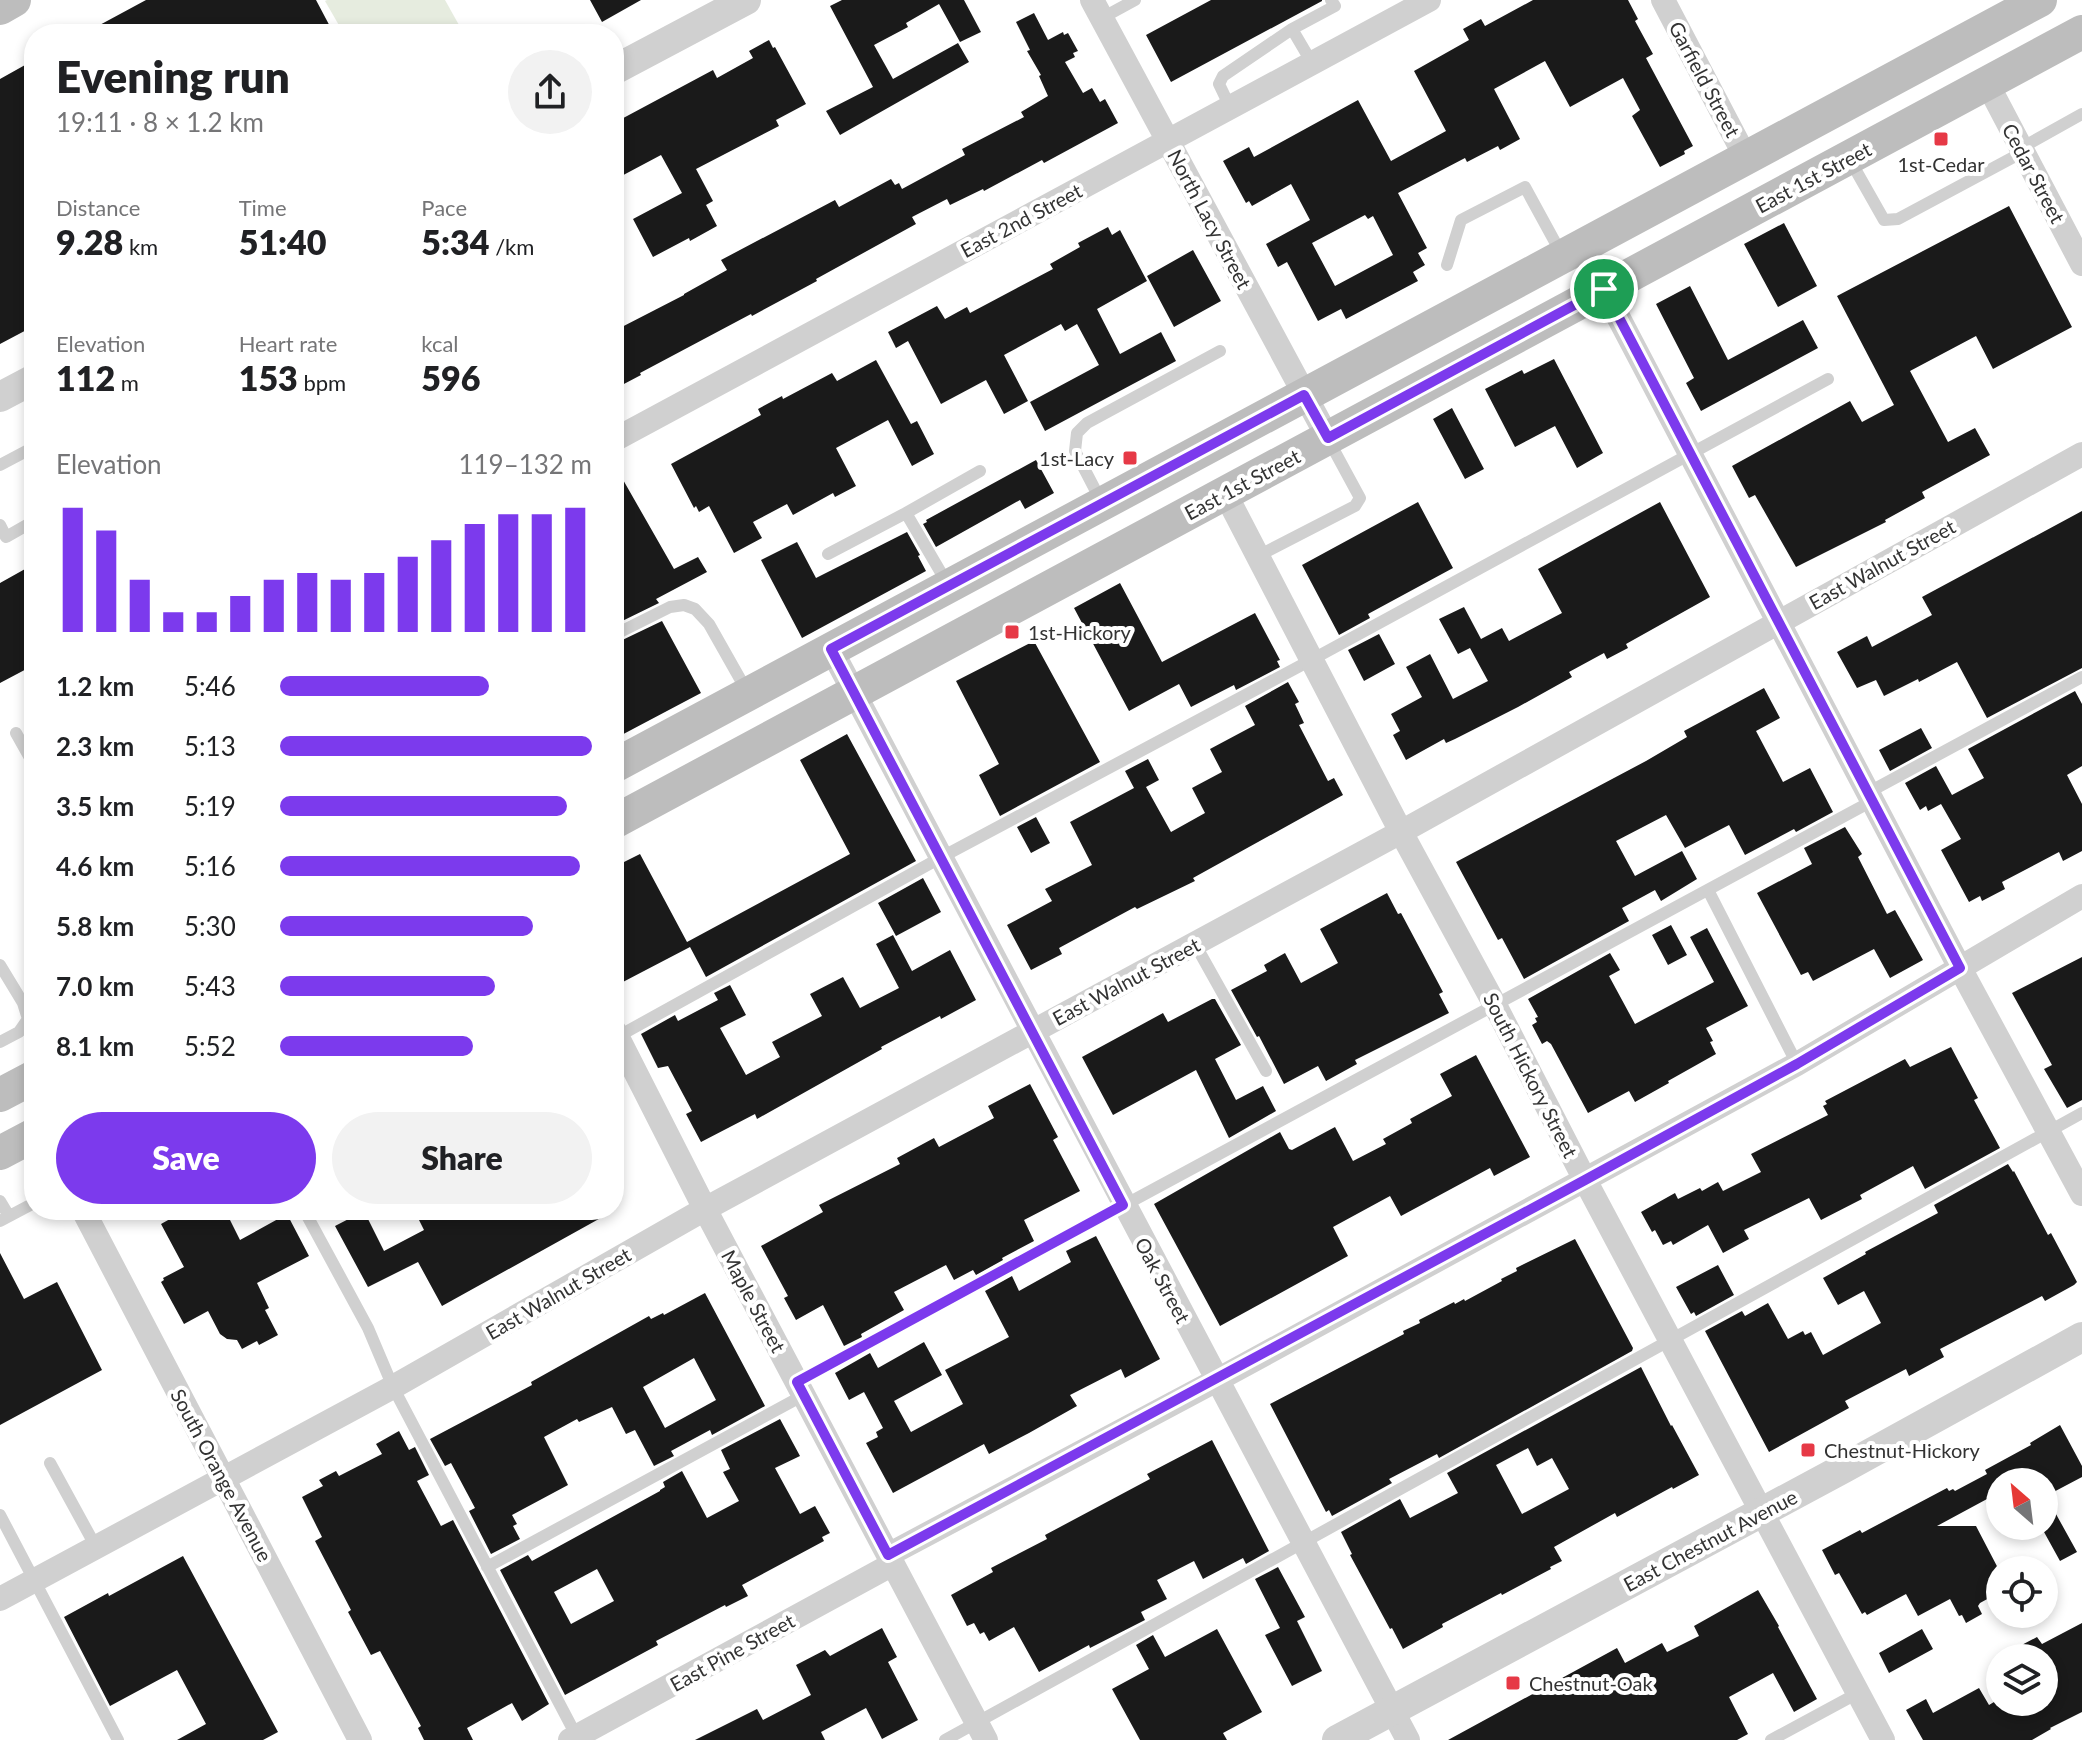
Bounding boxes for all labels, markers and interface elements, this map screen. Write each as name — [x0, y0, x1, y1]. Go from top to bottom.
street label: Garfield Street — [1664, 17, 1746, 141]
text: Evening run — [56, 50, 290, 102]
button: share — [508, 50, 592, 134]
text: 19:11 · 8 × 1.2 km — [56, 106, 264, 138]
street label: Cedar Street — [1998, 119, 2070, 227]
marker: 1st-Cedar — [1932, 130, 1950, 148]
street label: East 1st Street — [1751, 136, 1875, 218]
street label: North Lacy Street — [1163, 145, 1257, 293]
place label: 1st-Cedar — [1898, 152, 1985, 176]
street label: East 2nd Street — [956, 178, 1086, 262]
text: Distance — [56, 194, 140, 221]
text: Time — [239, 194, 287, 221]
text: Pace — [421, 194, 467, 221]
text: 9.28 — [56, 221, 123, 262]
text: 51:40 — [239, 221, 327, 262]
text: 5:34 — [421, 221, 490, 262]
text: km — [123, 233, 158, 260]
text: /km — [490, 233, 534, 260]
pin — [1570, 255, 1638, 323]
icon: arrive — [1582, 267, 1626, 311]
text: Elevation — [56, 330, 145, 357]
text: Heart rate — [239, 330, 337, 357]
text: kcal — [421, 330, 459, 357]
text: 112 — [56, 357, 115, 398]
text: 153 — [239, 357, 298, 398]
text: 596 — [421, 357, 481, 398]
text: m — [115, 369, 139, 396]
text: bpm — [298, 369, 346, 396]
street label: East 1st Street — [1180, 443, 1304, 525]
place label: 1st-Lacy — [1039, 446, 1115, 470]
text: Elevation — [56, 448, 162, 480]
text: 119–132 m — [458, 448, 592, 480]
marker: 1st-Lacy — [1121, 449, 1139, 467]
street label: East Walnut Street — [1805, 514, 1959, 614]
place label: 1st-Hickory — [1028, 620, 1132, 644]
marker: 1st-Hickory — [1003, 623, 1021, 641]
text: 1.2 km — [56, 670, 134, 702]
text: 5:46 — [184, 670, 236, 702]
text: 2.3 km — [56, 730, 134, 762]
text: 5:13 — [184, 730, 236, 762]
text: 3.5 km — [56, 790, 134, 822]
text: 5:19 — [184, 790, 236, 822]
text: 4.6 km — [56, 850, 134, 882]
text: 5:16 — [184, 850, 236, 882]
text: 5.8 km — [56, 910, 134, 942]
text: 5:30 — [184, 910, 236, 942]
street label: East Walnut Street — [1048, 932, 1204, 1030]
text: 7.0 km — [56, 970, 134, 1002]
text: 5:43 — [184, 970, 236, 1002]
street label: South Hickory Street — [1479, 988, 1583, 1162]
text: 8.1 km — [56, 1030, 134, 1062]
text: 5:52 — [184, 1030, 236, 1062]
button: Save — [56, 1112, 316, 1204]
button: Share — [332, 1112, 592, 1204]
street label: Oak Street — [1130, 1233, 1196, 1327]
street label: East Walnut Street — [481, 1242, 635, 1344]
street label: Maple Street — [717, 1246, 791, 1356]
street label: South Orange Avenue — [166, 1384, 278, 1566]
place label: Chestnut-Hickory — [1824, 1438, 1980, 1462]
marker: Chestnut-Hickory — [1799, 1441, 1817, 1459]
north arrow — [1986, 1468, 2058, 1540]
map controls — [1986, 1468, 2058, 1716]
street label: East Chestnut Avenue — [1619, 1484, 1801, 1596]
button: locate — [1986, 1556, 2058, 1628]
street label: East Pine Street — [666, 1608, 798, 1696]
button: layers — [1986, 1644, 2058, 1716]
place label: Chestnut-Oak — [1529, 1671, 1654, 1695]
marker: Chestnut-Oak — [1504, 1674, 1522, 1692]

